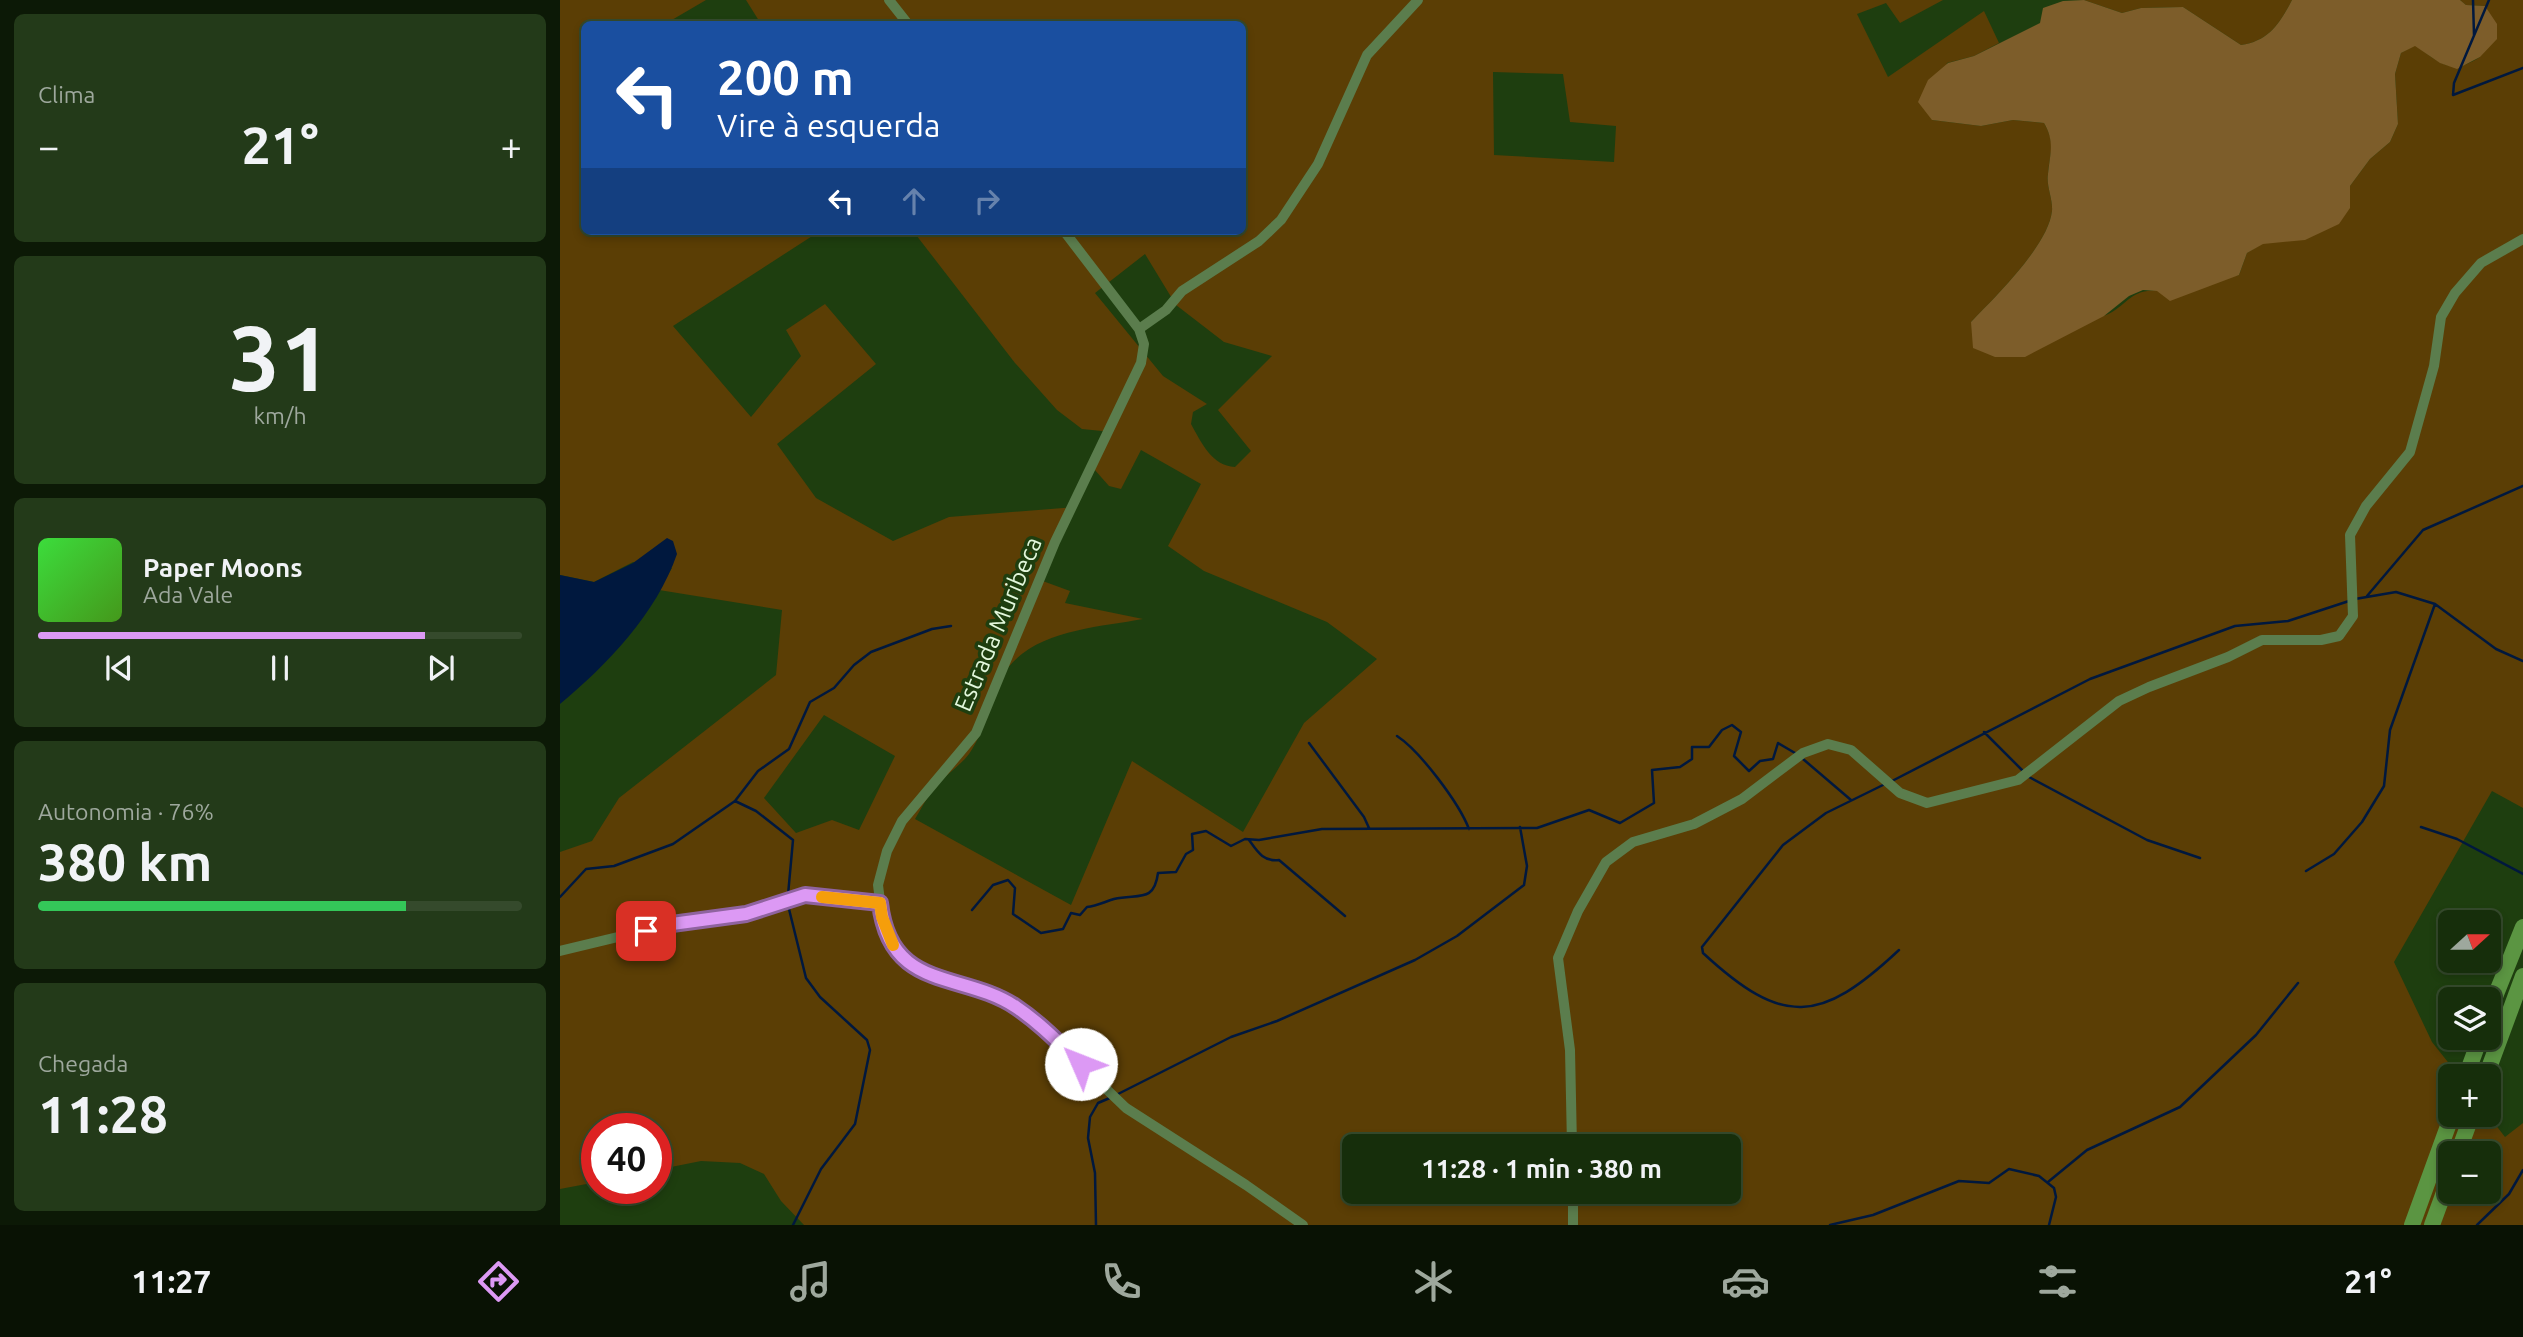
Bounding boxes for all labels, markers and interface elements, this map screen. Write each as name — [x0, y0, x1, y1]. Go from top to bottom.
icon: left — [602, 49, 693, 140]
text: 200 m — [717, 49, 854, 104]
text: Clima — [38, 82, 95, 107]
text: Vire à esquerda — [717, 107, 940, 143]
text: 21° — [241, 116, 319, 174]
text: − — [38, 125, 59, 167]
text: + — [501, 125, 522, 167]
icon: left — [822, 182, 860, 220]
icon: ahead — [895, 182, 933, 220]
icon: right — [968, 182, 1006, 220]
text: 31 — [229, 306, 331, 408]
text: km/h — [253, 403, 307, 428]
street label: Estrada Muribeca — [949, 533, 1047, 715]
text: Paper Moons — [143, 553, 302, 582]
text: Ada Vale — [143, 582, 233, 607]
icon: previous — [100, 649, 138, 687]
icon: pause — [261, 649, 299, 687]
icon: next — [422, 649, 460, 687]
text: Autonomia · 76% — [38, 799, 214, 824]
text: 380 km — [38, 833, 212, 891]
pin — [616, 901, 676, 961]
north arrow — [2438, 910, 2501, 973]
map controls — [2438, 910, 2501, 1204]
icon: arrive — [627, 912, 665, 950]
button: layers — [2438, 987, 2501, 1050]
position arrow — [1044, 1027, 1118, 1101]
text: Chegada — [38, 1051, 128, 1076]
button: + — [2438, 1064, 2501, 1127]
text: 11:28 — [38, 1085, 168, 1143]
speed limit sign: 40 — [581, 1113, 672, 1204]
button: − — [2438, 1141, 2501, 1204]
text: 11:28 · 1 min · 380 m — [1421, 1154, 1662, 1183]
icon: directions — [474, 1257, 523, 1306]
icon: music — [786, 1257, 835, 1306]
icon: phone — [1097, 1257, 1146, 1306]
icon: climate — [1409, 1257, 1458, 1306]
icon: car — [1721, 1257, 1770, 1306]
icon: filters — [2033, 1257, 2082, 1306]
text: 11:27 — [131, 1263, 211, 1299]
text: 21° — [2344, 1263, 2392, 1299]

